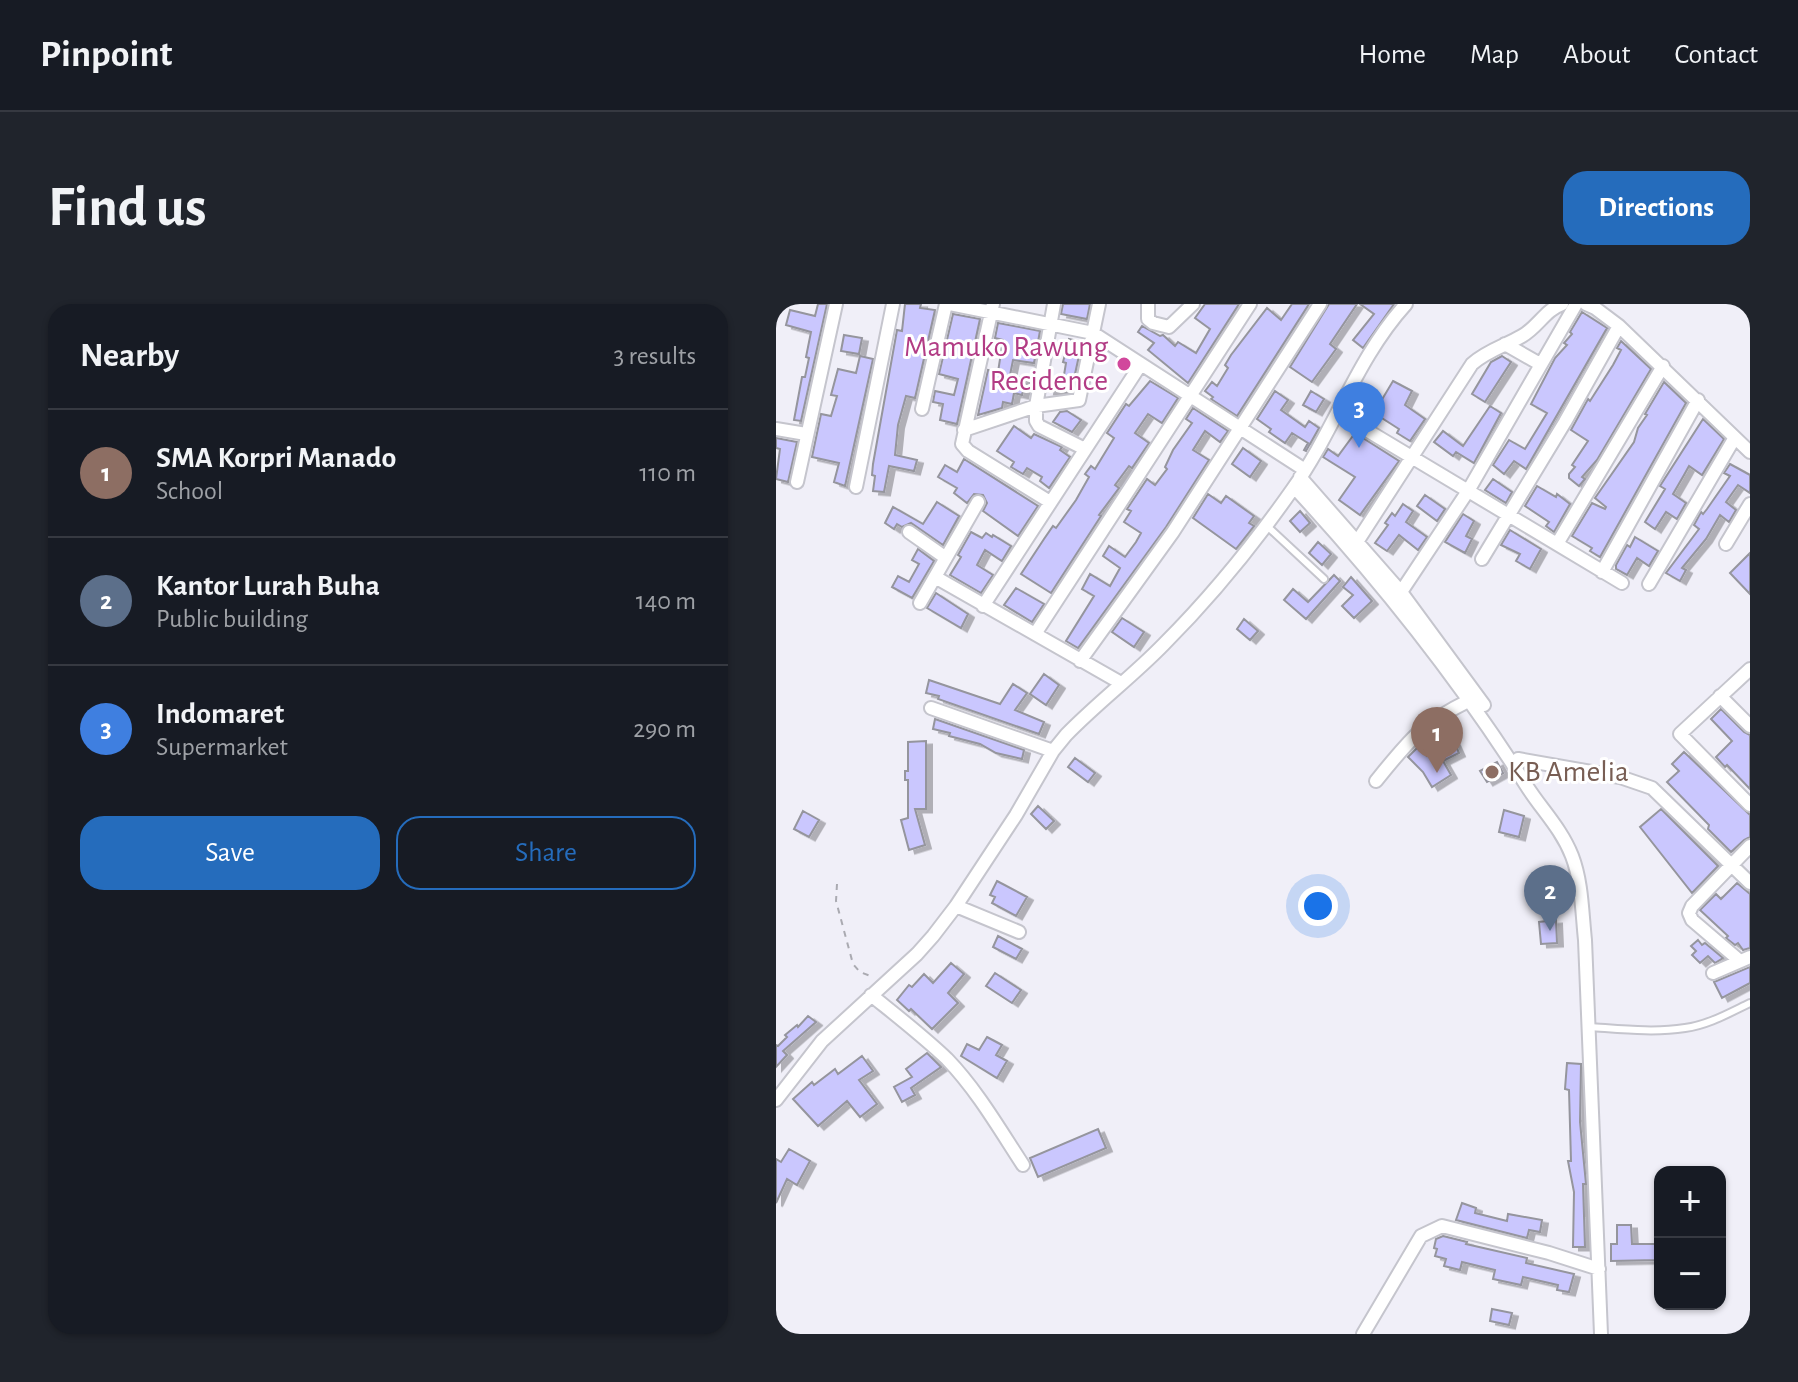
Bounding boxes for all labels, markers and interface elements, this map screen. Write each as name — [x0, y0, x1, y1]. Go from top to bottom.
text: Pinpoint — [40, 36, 172, 74]
text: Home — [1359, 41, 1426, 69]
text: Map — [1470, 41, 1519, 69]
text: About — [1563, 41, 1631, 69]
text: Contact — [1675, 41, 1758, 69]
button: Directions — [1563, 171, 1750, 245]
text: Find us — [48, 180, 206, 236]
place label: Mamuko Rawung Recidence — [904, 332, 1108, 396]
text: Nearby — [80, 339, 179, 373]
text: 3 results — [613, 343, 696, 369]
marker: Mamuko Rawung Recidence — [1115, 355, 1133, 373]
pin: 3 — [1333, 382, 1385, 448]
text: SMA Korpri Manado — [156, 443, 396, 473]
text: 1 — [101, 460, 111, 486]
text: 110 m — [639, 460, 696, 486]
text: School — [156, 478, 223, 504]
text: Kantor Lurah Buha — [156, 571, 380, 601]
text: 2 — [100, 588, 112, 614]
text: 140 m — [636, 588, 696, 614]
text: Public building — [156, 606, 308, 632]
text: Indomaret — [156, 699, 284, 729]
pin: 1 — [1411, 707, 1463, 773]
text: 3 — [100, 716, 112, 742]
text: 290 m — [633, 716, 696, 742]
text: Supermarket — [156, 734, 288, 760]
place label: KB Amelia — [1508, 757, 1629, 787]
marker: KB Amelia — [1483, 763, 1501, 781]
button: Save — [80, 816, 380, 890]
button: Share — [396, 816, 696, 890]
pin: 2 — [1524, 865, 1576, 931]
your location — [1298, 886, 1338, 926]
map controls — [1654, 1166, 1726, 1310]
button: + — [1654, 1166, 1726, 1238]
button: − — [1654, 1238, 1726, 1310]

